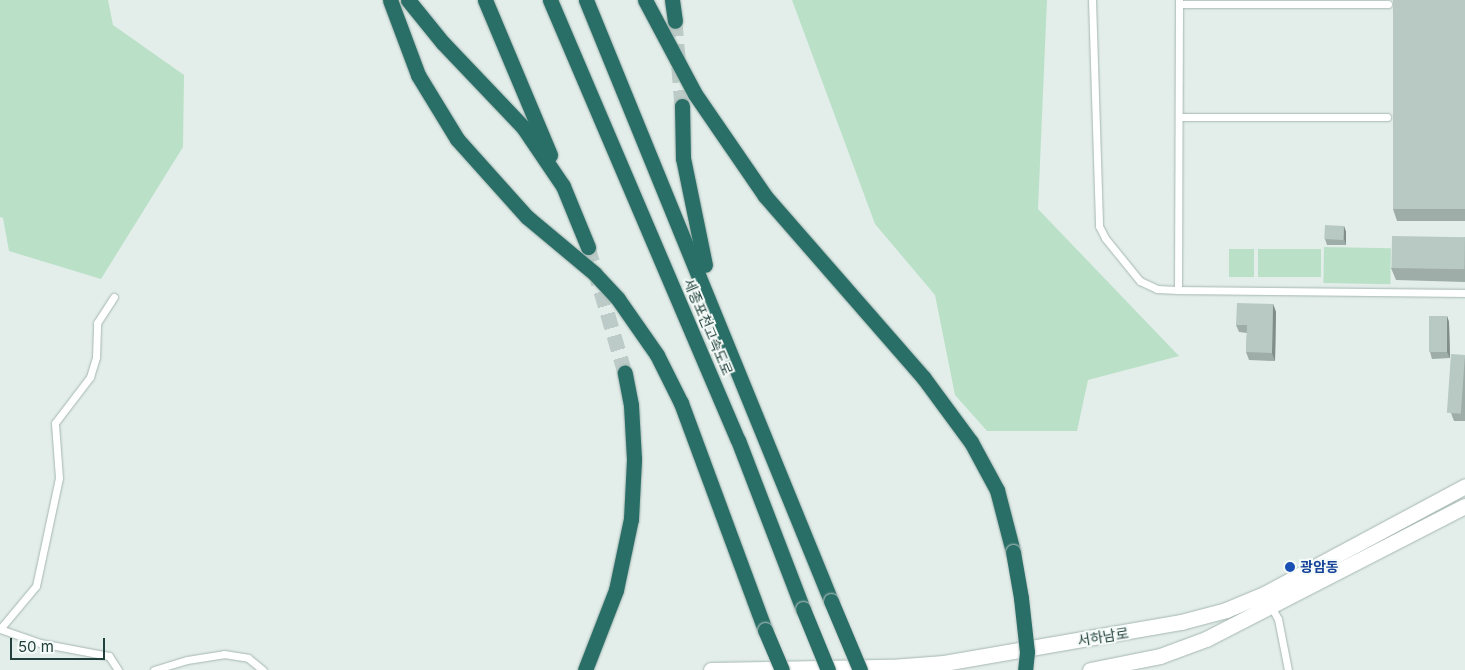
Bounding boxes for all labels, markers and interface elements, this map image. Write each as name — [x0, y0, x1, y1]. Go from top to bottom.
street label: 세종포천고속도로 — [680, 276, 736, 378]
place label: 광암동 — [1300, 559, 1339, 575]
marker: 광암동 — [1284, 561, 1296, 573]
street label: 서하남로 — [1076, 625, 1130, 649]
scale bar — [12, 628, 108, 660]
text: 50 m — [18, 637, 54, 656]

